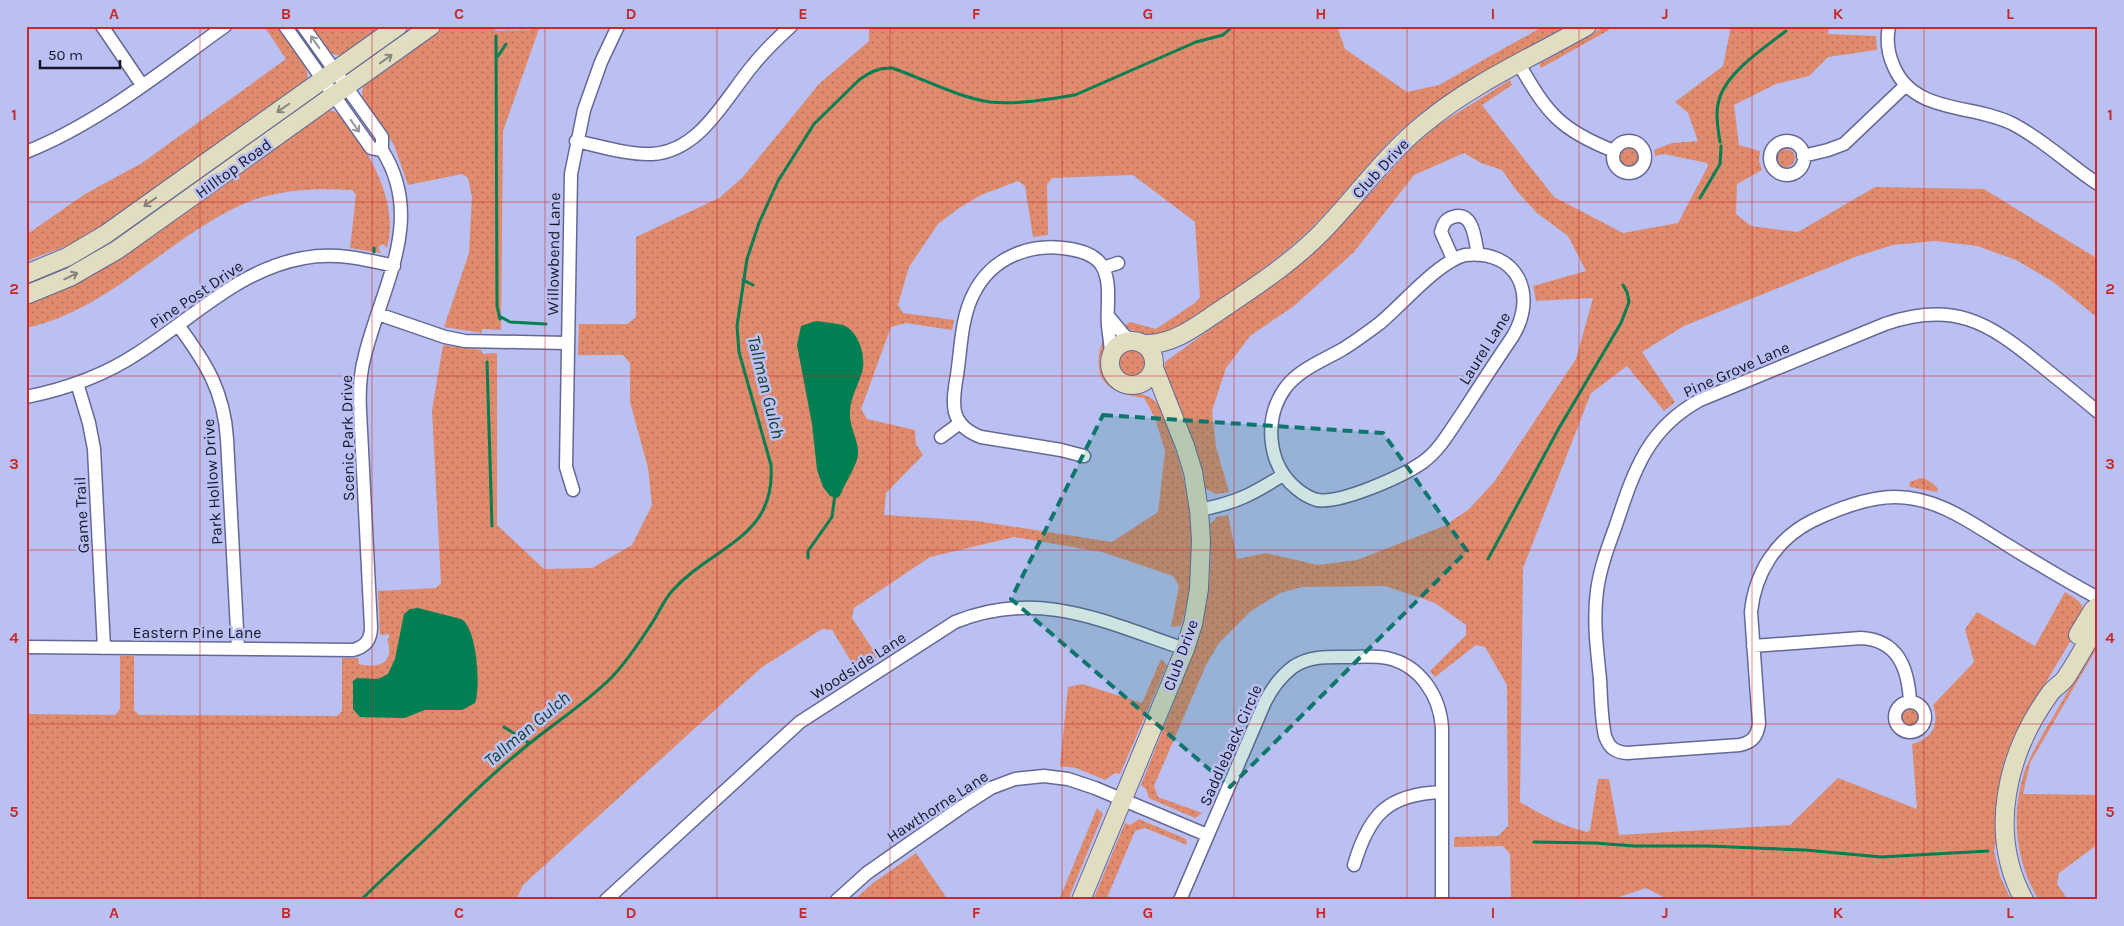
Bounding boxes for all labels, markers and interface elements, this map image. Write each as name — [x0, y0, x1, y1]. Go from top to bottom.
text: A — [109, 4, 119, 23]
text: B — [281, 4, 291, 23]
text: C — [454, 4, 464, 23]
text: D — [626, 4, 637, 23]
text: E — [798, 4, 808, 23]
text: F — [972, 4, 981, 23]
text: G — [1143, 4, 1153, 23]
text: H — [1315, 4, 1327, 23]
text: I — [1491, 4, 1495, 23]
text: J — [1661, 4, 1669, 23]
text: K — [1833, 4, 1844, 23]
text: L — [2006, 4, 2014, 23]
one-way arrow — [309, 36, 320, 49]
scale bar — [40, 38, 120, 70]
text: 50 m — [48, 46, 83, 64]
one-way arrow — [379, 53, 392, 64]
one-way arrow — [276, 103, 290, 113]
text: 1 — [11, 105, 17, 124]
text: 1 — [2107, 105, 2113, 124]
one-way arrow — [350, 119, 360, 133]
street label: Hilltop Road — [192, 135, 275, 202]
street label: Club Drive — [1348, 135, 1413, 202]
street label: Willowbend Lane — [543, 192, 564, 316]
one-way arrow — [144, 197, 158, 208]
street label: Pine Post Drive — [146, 256, 247, 333]
one-way arrow — [63, 271, 78, 280]
text: 2 — [9, 279, 19, 298]
text: 2 — [2105, 279, 2115, 298]
street label: Laurel Lane — [1455, 308, 1514, 388]
water label: Tallman Gulch — [743, 333, 789, 441]
street label: Pine Grove Lane — [1680, 338, 1792, 401]
street label: Scenic Park Drive — [337, 375, 358, 501]
street label: Park Hollow Drive — [199, 418, 226, 546]
text: 3 — [9, 454, 19, 473]
text: 3 — [2105, 454, 2115, 473]
street label: Game Trail — [70, 476, 93, 554]
street label: Club Drive — [1159, 617, 1202, 693]
street label: Eastern Pine Lane — [132, 623, 262, 642]
text: 4 — [9, 628, 19, 647]
street label: Woodside Lane — [807, 628, 909, 703]
text: 4 — [2105, 628, 2115, 647]
street label: Saddleback Circle — [1195, 682, 1266, 809]
water label: Tallman Gulch — [479, 687, 575, 771]
street label: Hawthorne Lane — [883, 767, 992, 846]
text: 5 — [9, 802, 19, 821]
text: 5 — [2105, 802, 2115, 821]
text: A — [109, 903, 119, 922]
text: B — [281, 903, 291, 922]
text: C — [454, 903, 464, 922]
text: D — [626, 903, 637, 922]
text: E — [798, 903, 808, 922]
text: F — [972, 903, 981, 922]
text: G — [1143, 903, 1153, 922]
text: H — [1315, 903, 1327, 922]
text: I — [1491, 903, 1495, 922]
text: J — [1661, 903, 1669, 922]
text: K — [1833, 903, 1844, 922]
text: L — [2006, 903, 2014, 922]

